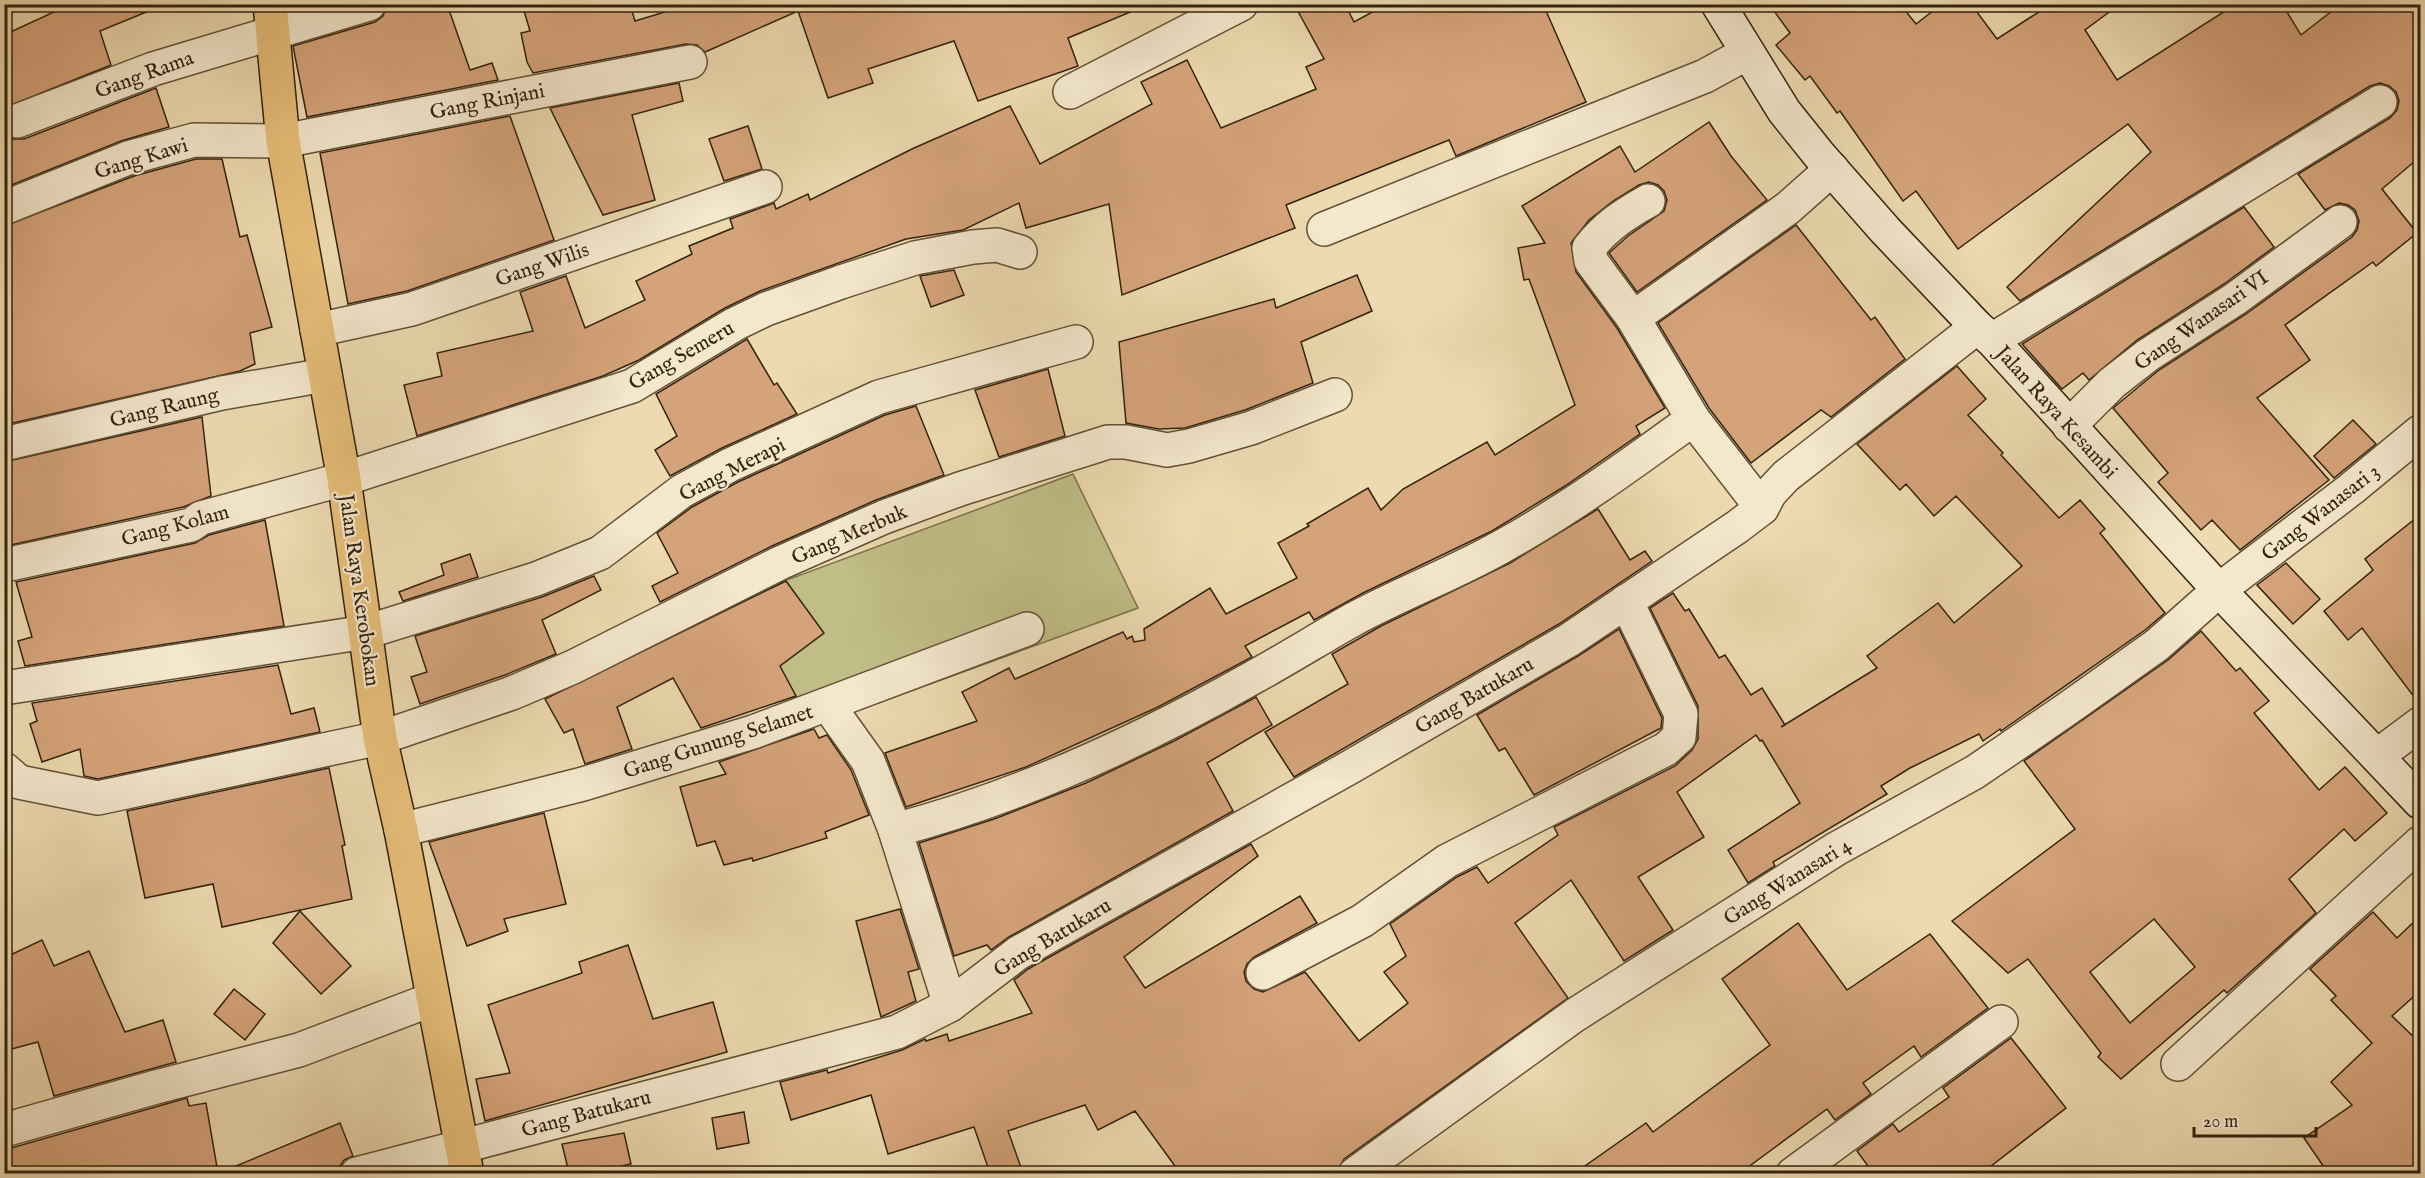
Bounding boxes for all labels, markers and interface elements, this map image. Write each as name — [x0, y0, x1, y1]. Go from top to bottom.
street label: Gang Rama — [91, 45, 198, 106]
street label: Gang Rinjani — [428, 78, 547, 127]
street label: Gang Kawi — [91, 132, 191, 186]
street label: Gang Wilis — [492, 237, 593, 294]
street label: Gang Wanasari VI — [2129, 265, 2274, 378]
street label: Gang Semeru — [624, 315, 740, 397]
street label: Jalan Raya Kesambi — [1987, 339, 2123, 485]
street label: Gang Raung — [107, 382, 222, 435]
street label: Gang Merapi — [675, 432, 790, 509]
street label: Gang Wanasari 3 — [2256, 458, 2386, 568]
street label: Jalan Raya Kerobokan — [331, 490, 385, 688]
street label: Gang Kolam — [119, 499, 232, 554]
street label: Gang Merbuk — [788, 499, 912, 572]
street label: Gang Batukaru — [1410, 651, 1539, 741]
street label: Gang Gunung Selamet — [620, 699, 817, 786]
street label: Gang Wanasari 4 — [1719, 832, 1857, 932]
street label: Gang Batukaru — [989, 892, 1117, 984]
street label: Gang Batukaru — [519, 1084, 654, 1145]
scale bar — [2194, 1100, 2316, 1138]
text: 20 m — [2203, 1111, 2238, 1134]

